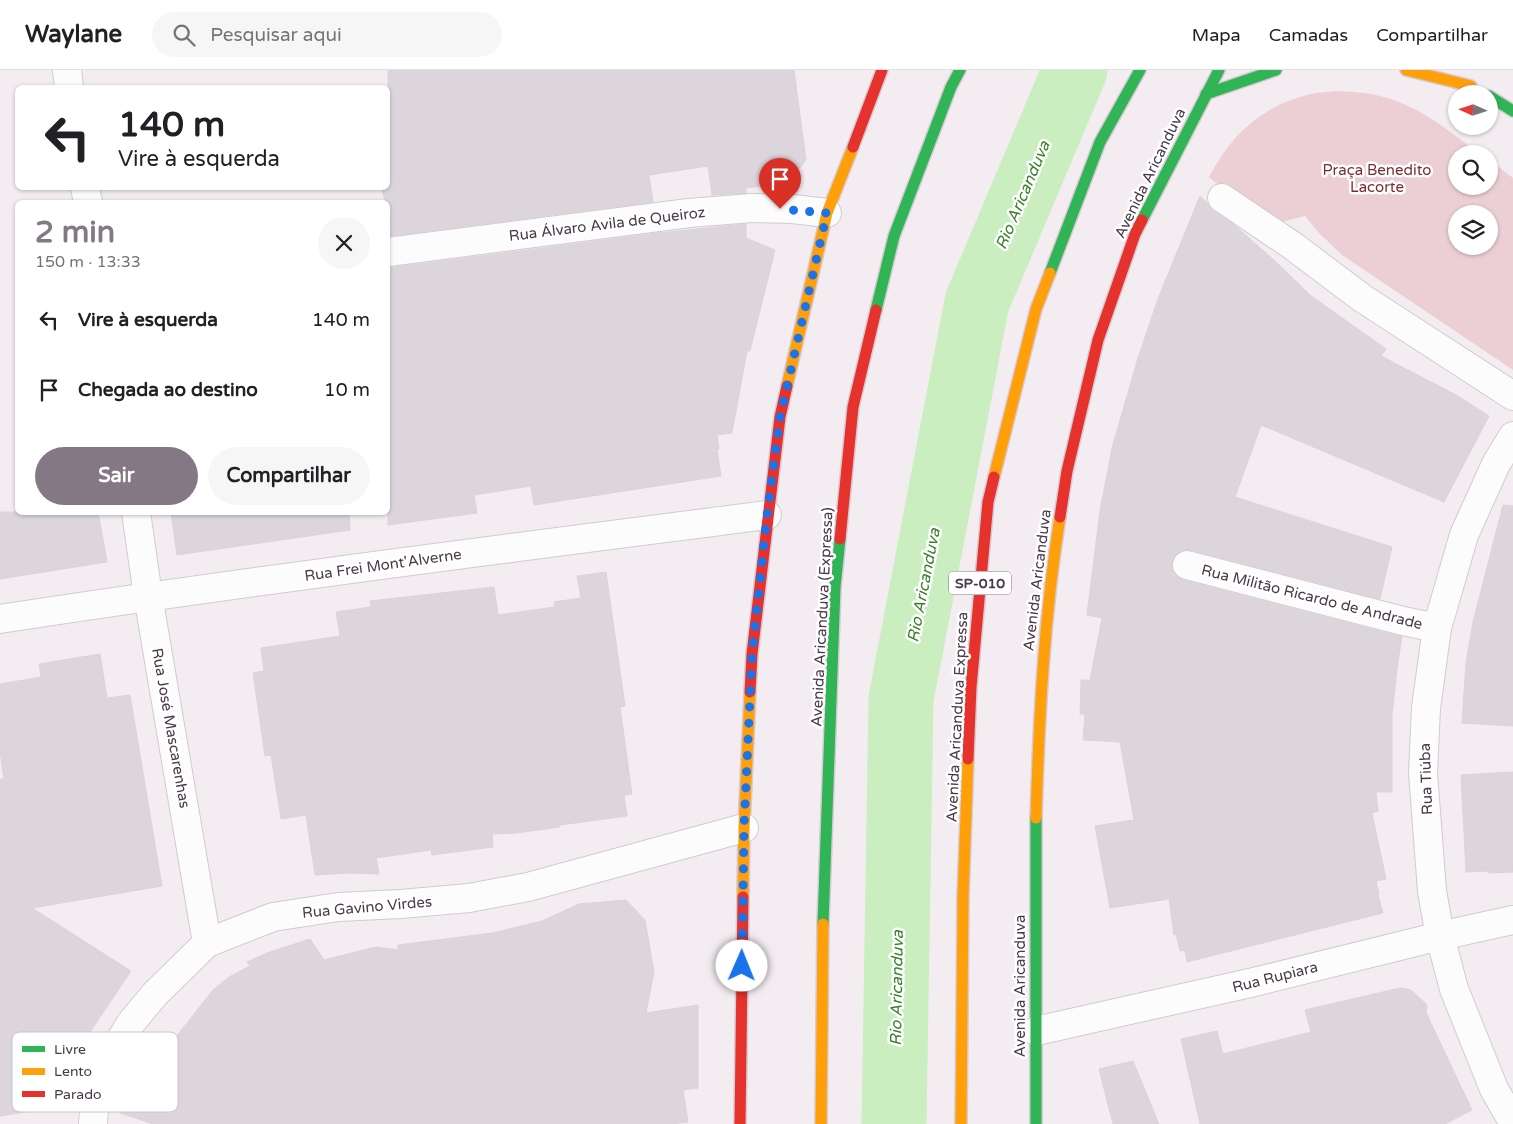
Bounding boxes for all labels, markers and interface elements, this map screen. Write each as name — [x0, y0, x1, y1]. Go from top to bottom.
search box — [152, 12, 502, 57]
text: Waylane — [25, 20, 122, 49]
icon: search — [170, 21, 198, 49]
text: Pesquisar aqui — [210, 24, 342, 46]
text: Mapa — [1192, 24, 1241, 46]
text: Camadas — [1269, 24, 1348, 46]
text: Compartilhar — [1376, 24, 1488, 46]
north arrow — [1448, 85, 1498, 135]
map controls — [1448, 85, 1498, 255]
text: 140 m — [118, 104, 225, 146]
icon: left — [35, 105, 100, 170]
street label: Avenida Aricanduva — [1111, 105, 1189, 241]
water label: Rio Aricanduva — [991, 137, 1055, 253]
button: search — [1448, 145, 1498, 195]
text: Vire à esquerda — [118, 146, 280, 172]
pin — [759, 158, 801, 209]
park label: Praça Benedito Lacorte — [1323, 161, 1431, 196]
icon: arrive — [766, 165, 794, 193]
street label: Rua Álvaro Avila de Queiroz — [508, 203, 706, 245]
button: layers — [1448, 205, 1498, 255]
text: 2 min — [35, 214, 115, 251]
button: close — [318, 217, 370, 269]
text: 150 m · 13:33 — [35, 252, 141, 272]
icon: left — [35, 306, 63, 334]
text: Vire à esquerda — [78, 309, 218, 331]
text: 140 m — [312, 309, 370, 331]
icon: arrive — [35, 376, 63, 404]
text: Chegada ao destino — [78, 379, 258, 401]
text: 10 m — [324, 379, 370, 401]
button: Sair — [35, 447, 198, 505]
button: Compartilhar — [208, 447, 370, 505]
street label: Avenida Aricanduva (Expressa) — [807, 507, 837, 727]
street label: Avenida Aricanduva — [1019, 508, 1055, 652]
water label: Rio Aricanduva — [903, 526, 945, 644]
street label: Rua Frei Mont'Alverne — [303, 545, 463, 585]
street label: Rua Militão Ricardo de Andrade — [1199, 561, 1425, 633]
road number: SP-010 — [949, 572, 1011, 594]
street label: Avenida Aricanduva Expressa — [943, 611, 971, 823]
street label: Rua José Mascarenhas — [148, 647, 194, 809]
street label: Rua Tiúba — [1416, 743, 1436, 815]
street label: Rua Gavino Virdes — [301, 892, 433, 922]
street label: Avenida Aricanduva — [1011, 915, 1029, 1057]
water label: Rio Aricanduva — [886, 929, 908, 1046]
position arrow — [715, 939, 767, 991]
street label: Rua Rupiara — [1230, 958, 1320, 996]
legend — [12, 1032, 178, 1112]
text: Livre — [54, 1041, 86, 1058]
text: Lento — [54, 1063, 92, 1080]
text: Parado — [54, 1086, 102, 1103]

